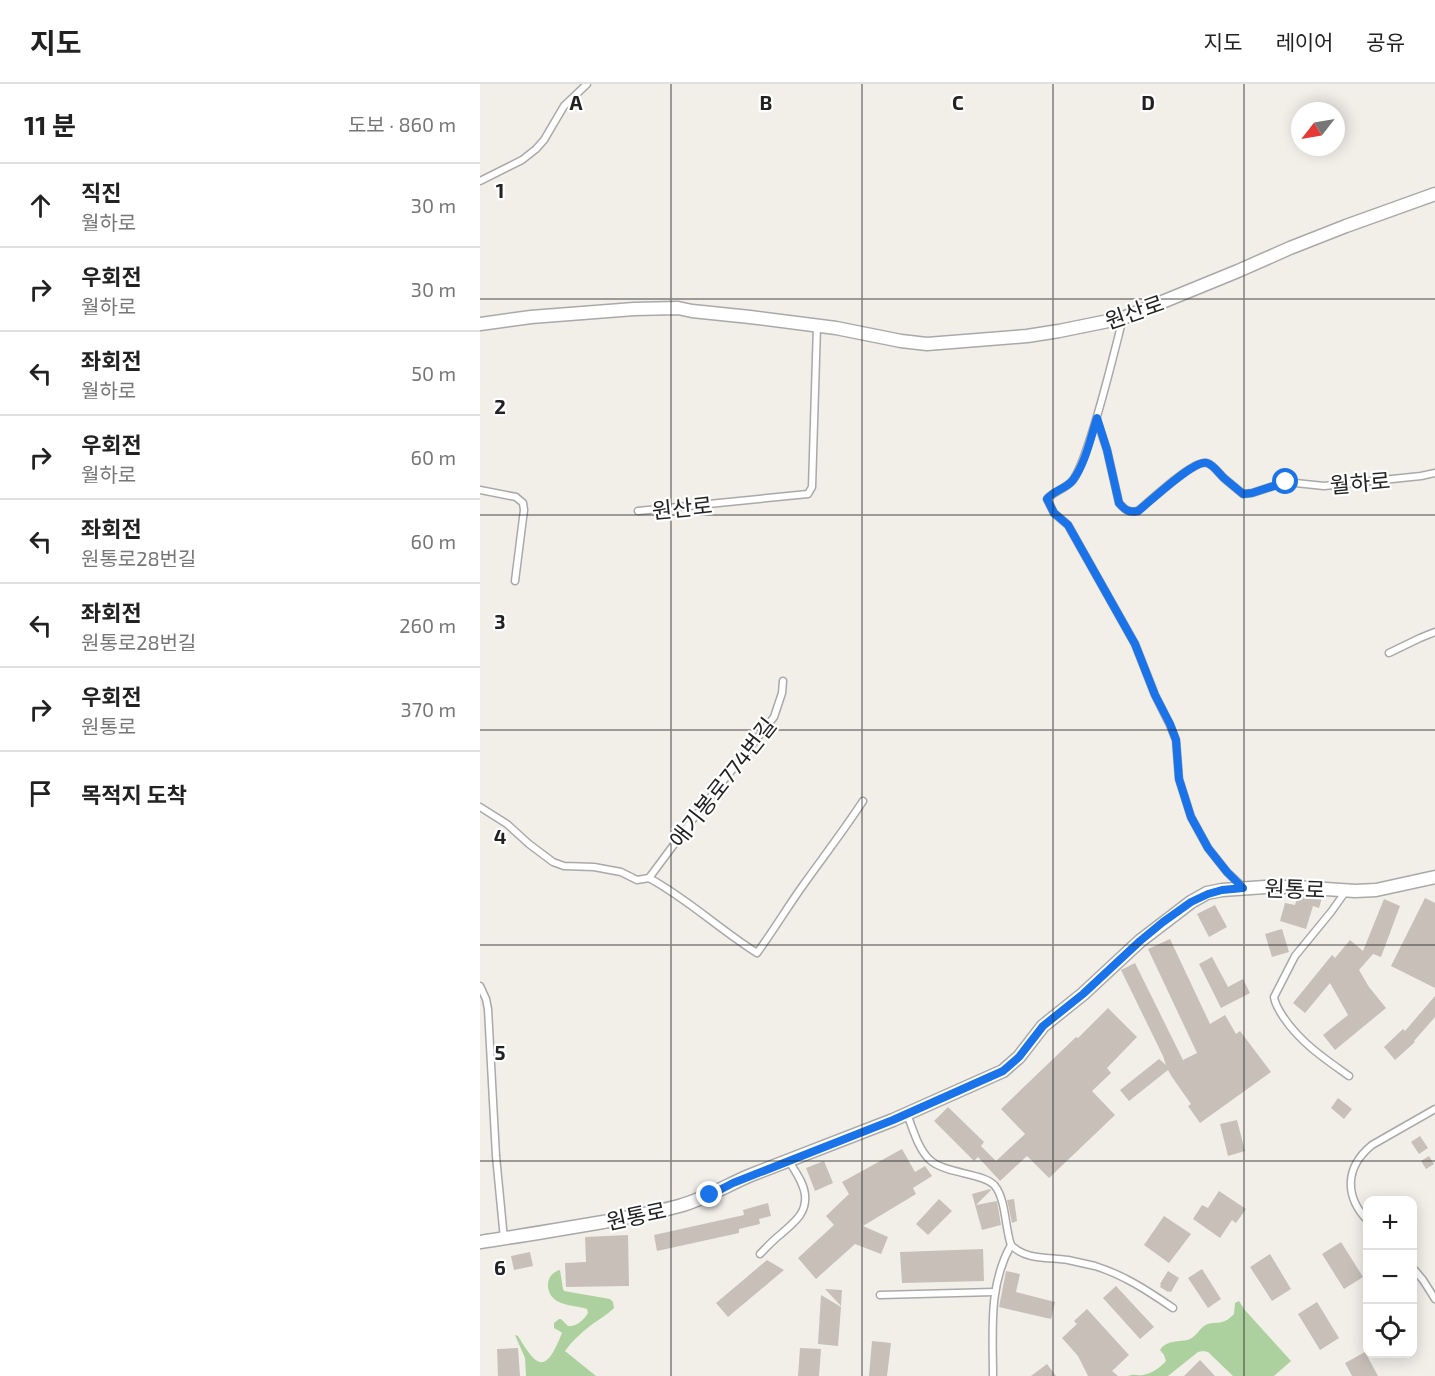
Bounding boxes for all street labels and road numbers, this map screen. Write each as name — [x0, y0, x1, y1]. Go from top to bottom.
street label: 원산로 — [1101, 289, 1167, 333]
street label: 월하로 — [1329, 466, 1391, 498]
street label: 원산로 — [650, 491, 714, 523]
street label: 애기봉로774번길 — [663, 712, 781, 852]
street label: 원통로 — [1264, 874, 1326, 902]
street label: 원통로 — [604, 1196, 668, 1234]

